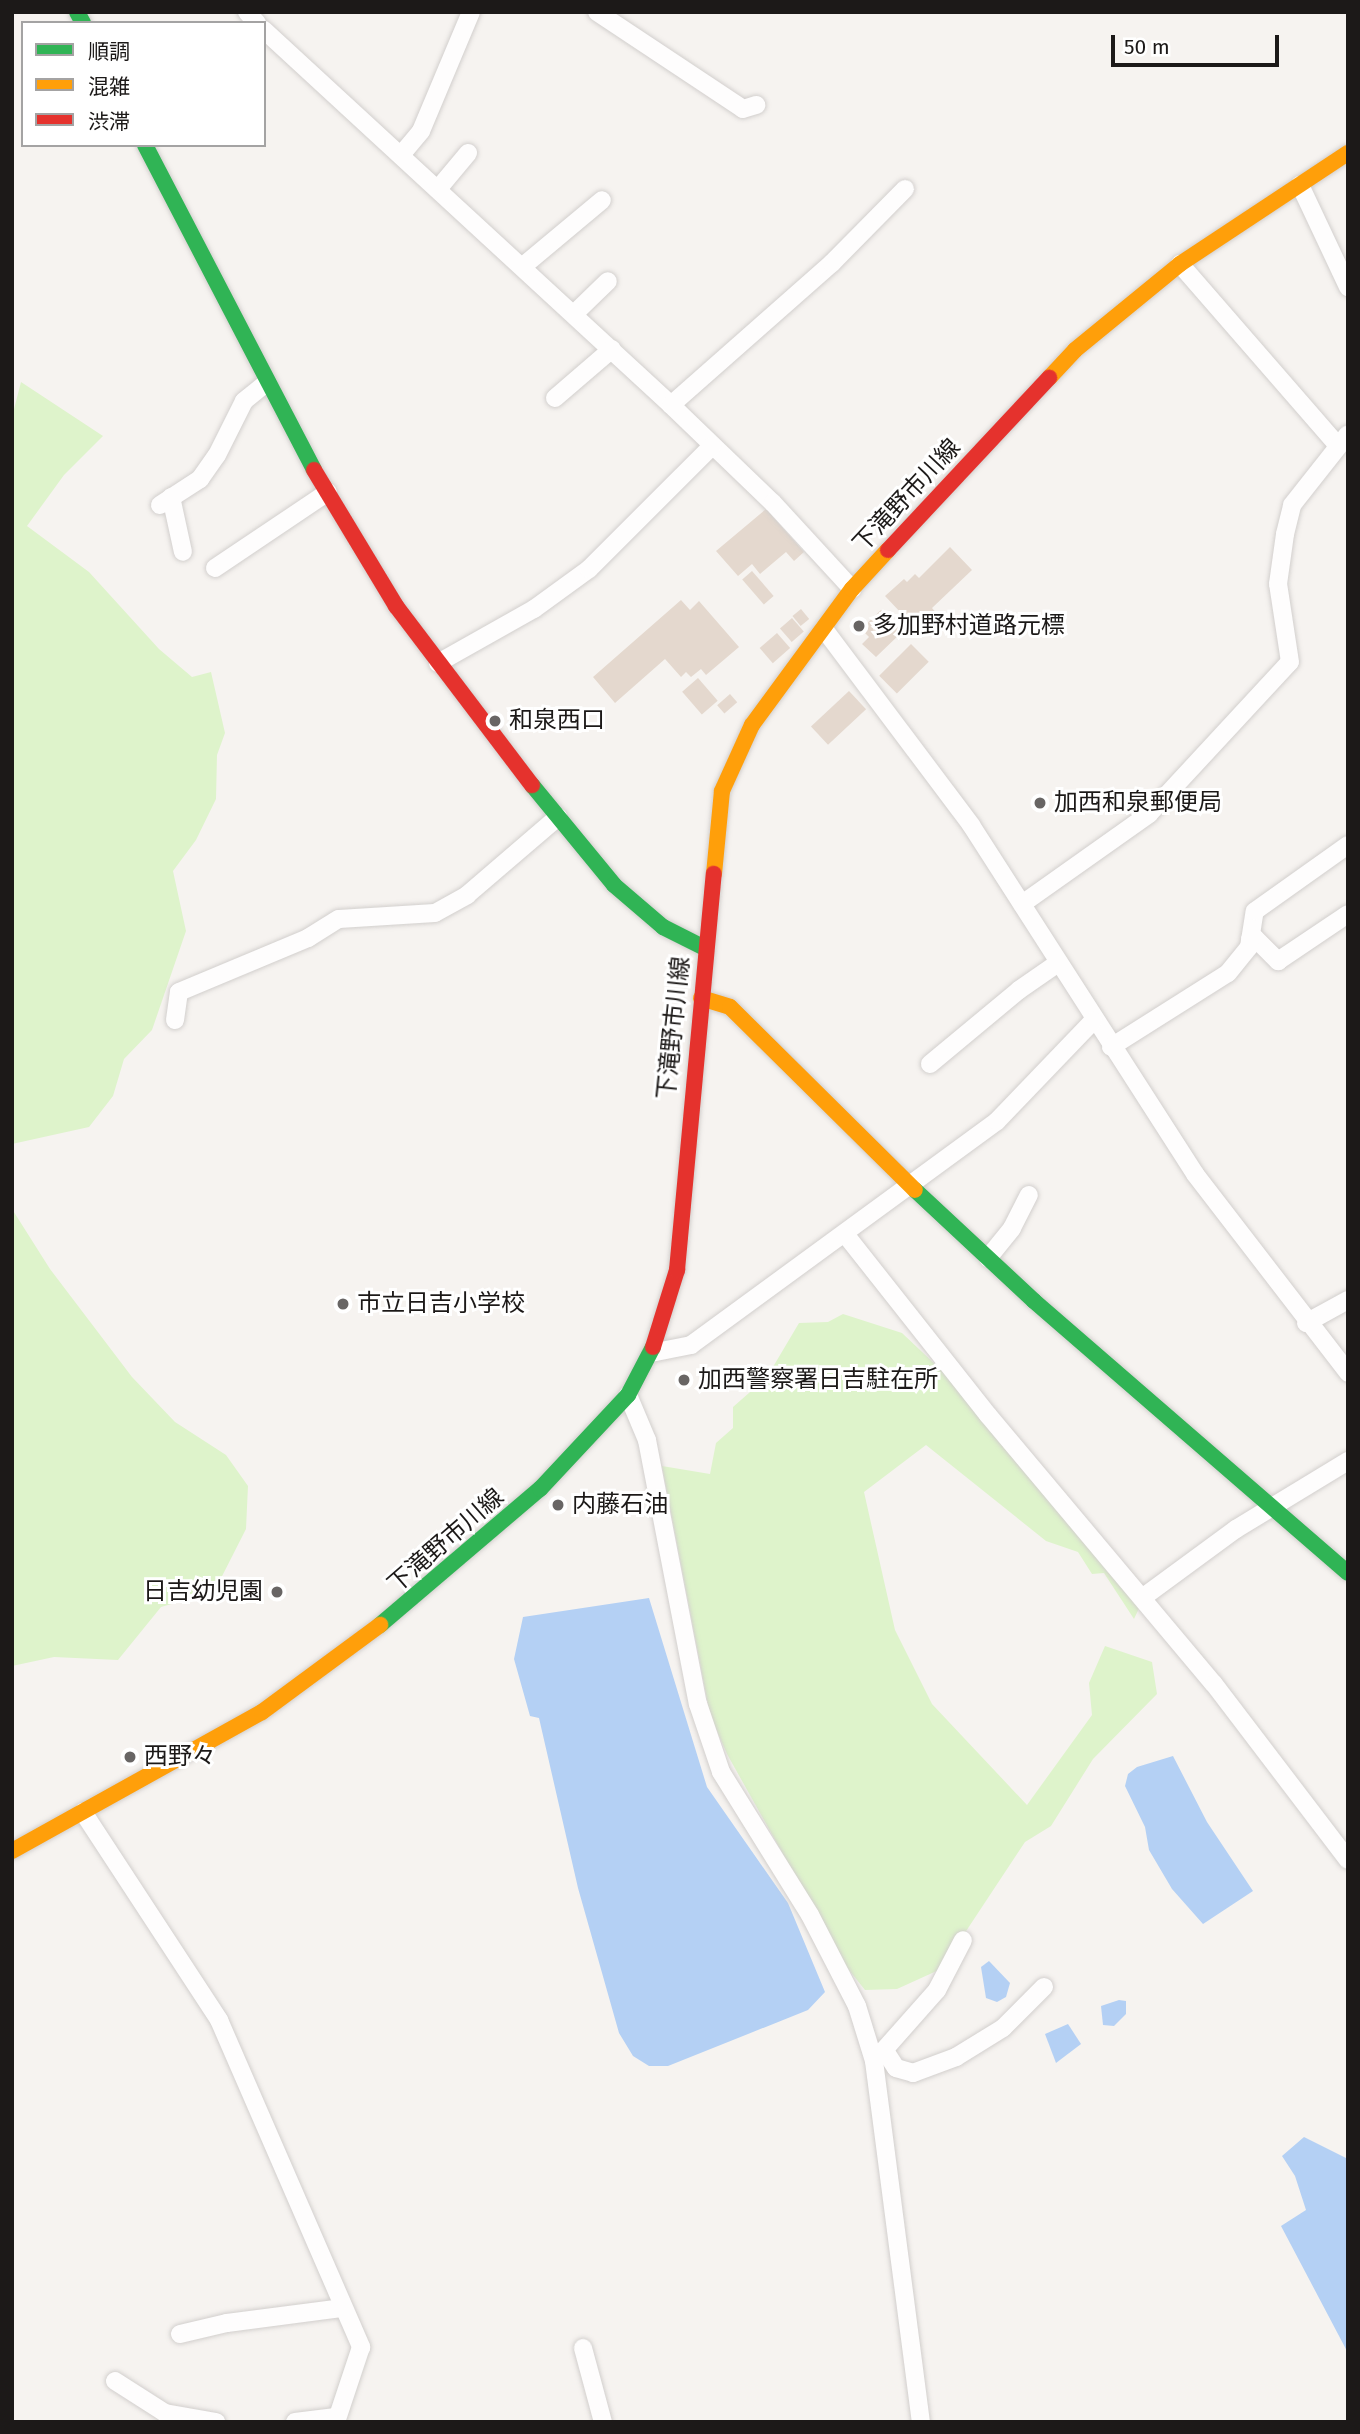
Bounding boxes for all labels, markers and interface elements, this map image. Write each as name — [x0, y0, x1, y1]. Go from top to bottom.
legend — [21, 21, 266, 147]
scale bar — [1115, 21, 1283, 65]
text: 50 m — [1124, 34, 1170, 60]
text: 順調 — [88, 39, 130, 65]
text: 混雑 — [88, 74, 130, 100]
text: 渋滞 — [88, 109, 130, 135]
street label: 下滝野市川線 — [847, 434, 967, 558]
place label: 多加野村道路元標 — [873, 612, 1065, 640]
marker: 多加野村道路元標 — [851, 618, 867, 634]
place label: 和泉西口 — [509, 707, 605, 735]
marker: 和泉西口 — [487, 713, 503, 729]
place label: 加西和泉郵便局 — [1054, 789, 1222, 817]
marker: 加西和泉郵便局 — [1032, 795, 1048, 811]
street label: 下滝野市川線 — [652, 955, 696, 1101]
place label: 市立日吉小学校 — [357, 1290, 525, 1318]
marker: 市立日吉小学校 — [335, 1296, 351, 1312]
place label: 加西警察署日吉駐在所 — [698, 1366, 938, 1394]
marker: 加西警察署日吉駐在所 — [676, 1372, 692, 1388]
street label: 下滝野市川線 — [382, 1483, 510, 1599]
place label: 内藤石油 — [572, 1491, 668, 1519]
marker: 内藤石油 — [550, 1497, 566, 1513]
place label: 日吉幼児園 — [143, 1578, 263, 1606]
marker: 日吉幼児園 — [269, 1584, 285, 1600]
place label: 西野々 — [144, 1743, 216, 1771]
marker: 西野々 — [122, 1749, 138, 1765]

